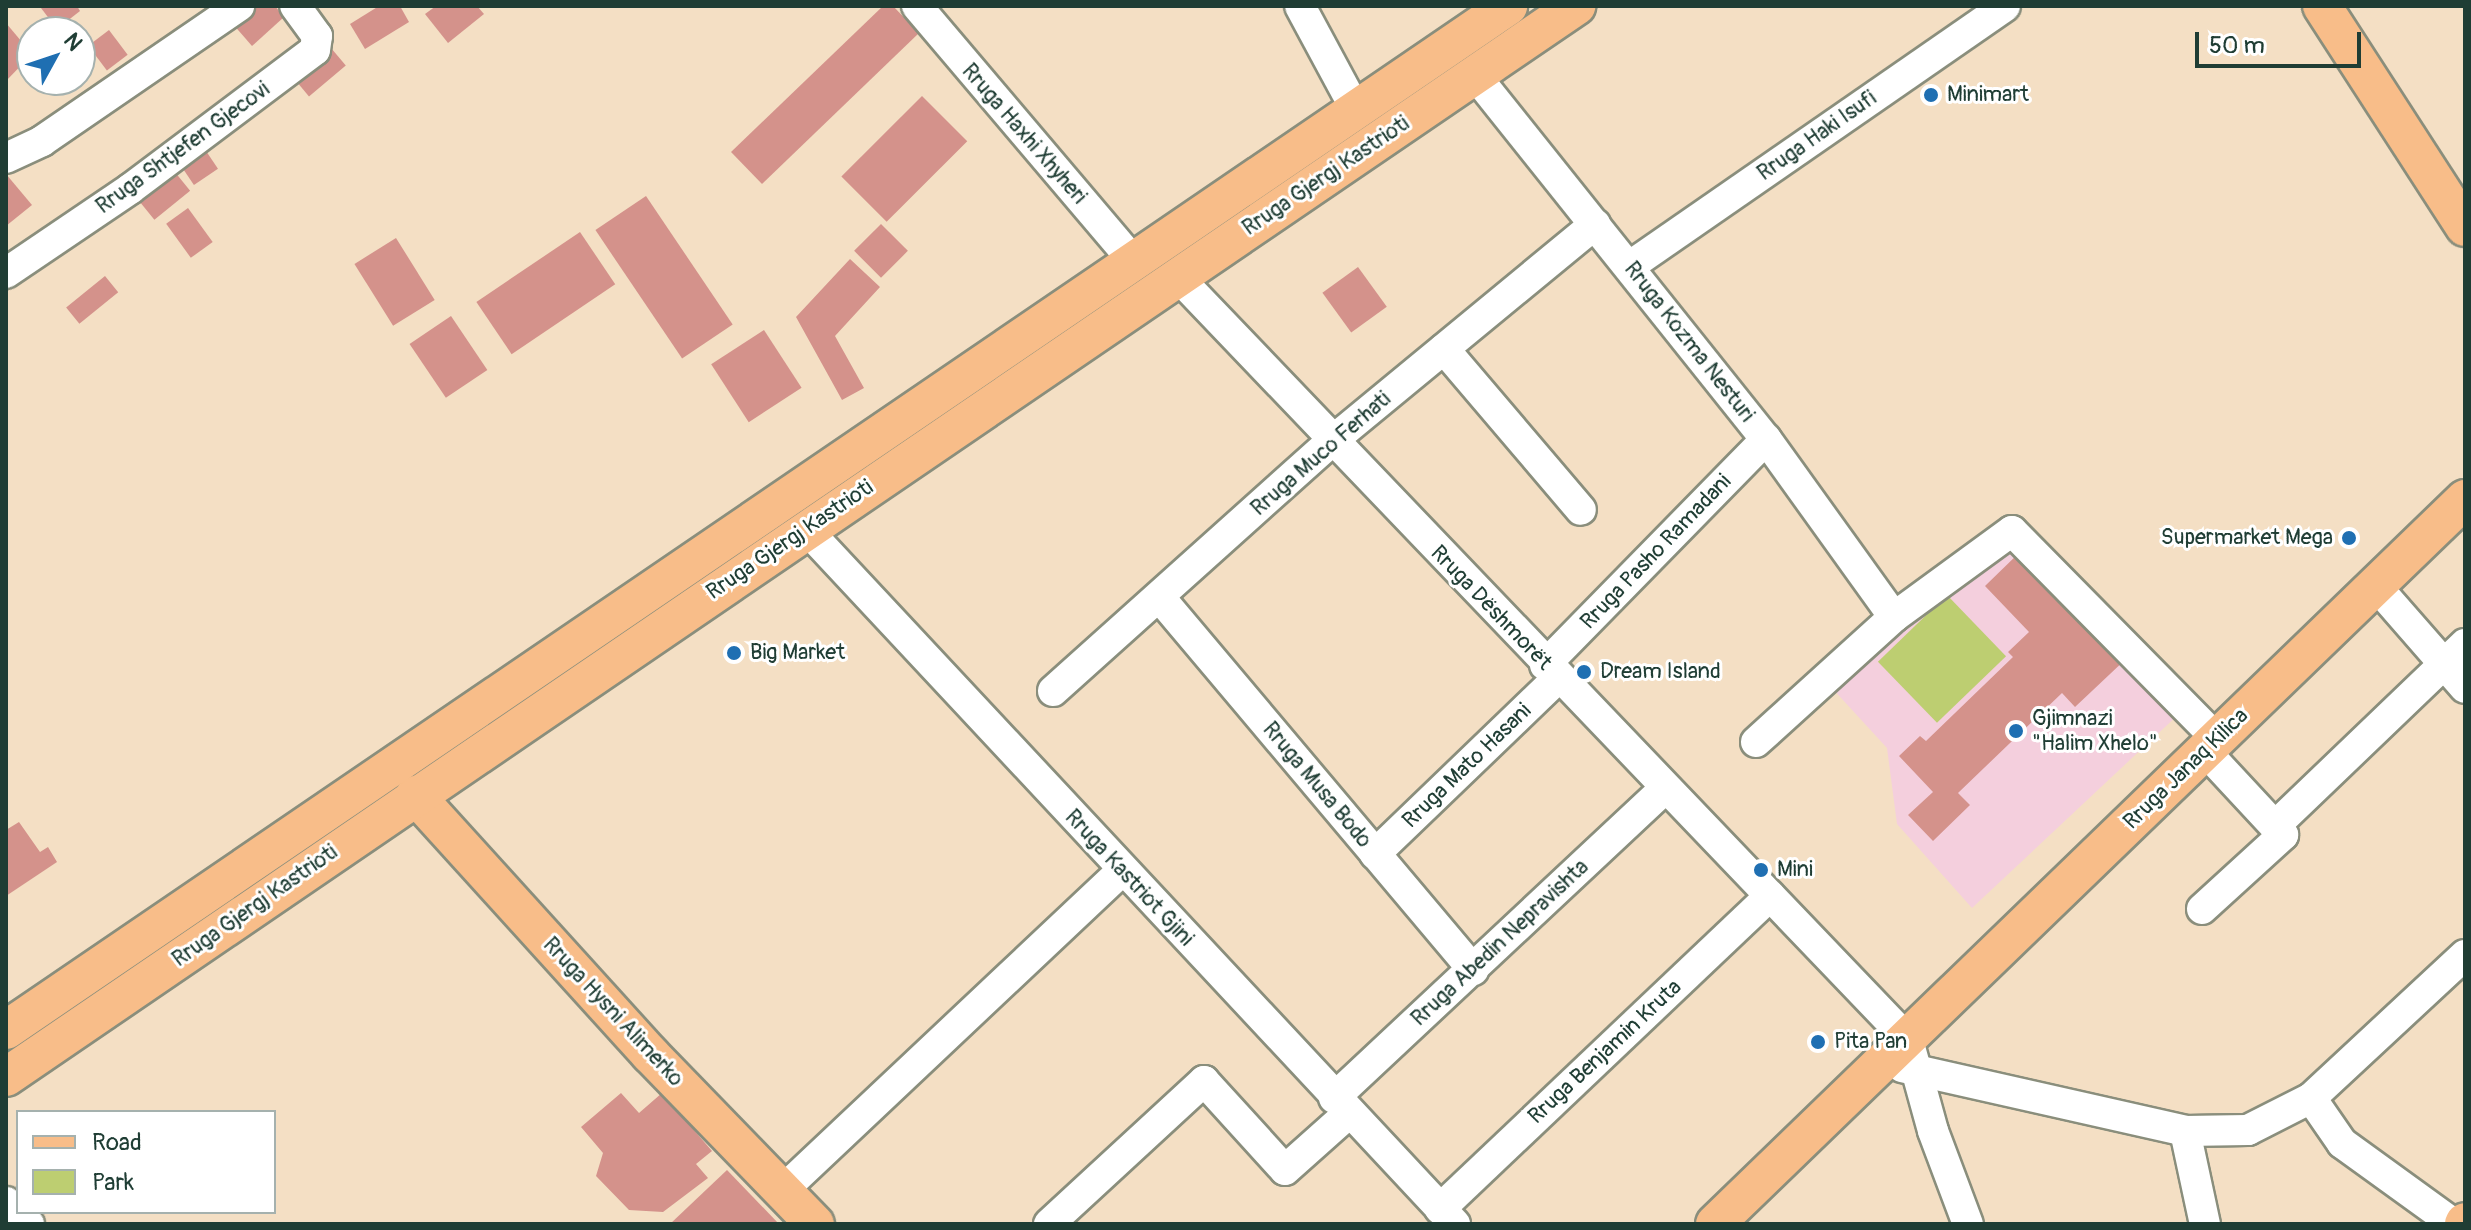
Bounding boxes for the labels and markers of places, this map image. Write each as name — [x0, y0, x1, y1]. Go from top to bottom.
place label: Minimart — [1947, 82, 2029, 108]
marker: Minimart — [1922, 86, 1940, 104]
place label: Supermarket Mega — [2161, 525, 2333, 551]
marker: Supermarket Mega — [2340, 529, 2358, 547]
place label: Big Market — [750, 640, 845, 666]
marker: Big Market — [725, 644, 743, 662]
place label: Dream Island — [1600, 659, 1721, 685]
marker: Dream Island — [1575, 663, 1593, 681]
place label: Gjimnazi "Halim Xhelo" — [2032, 705, 2158, 756]
marker: Gjimnazi "Halim Xhelo" — [2007, 722, 2025, 740]
place label: Mini — [1777, 857, 1813, 883]
marker: Mini — [1752, 861, 1770, 879]
place label: Pita Pan — [1834, 1029, 1907, 1055]
marker: Pita Pan — [1809, 1033, 1827, 1051]

